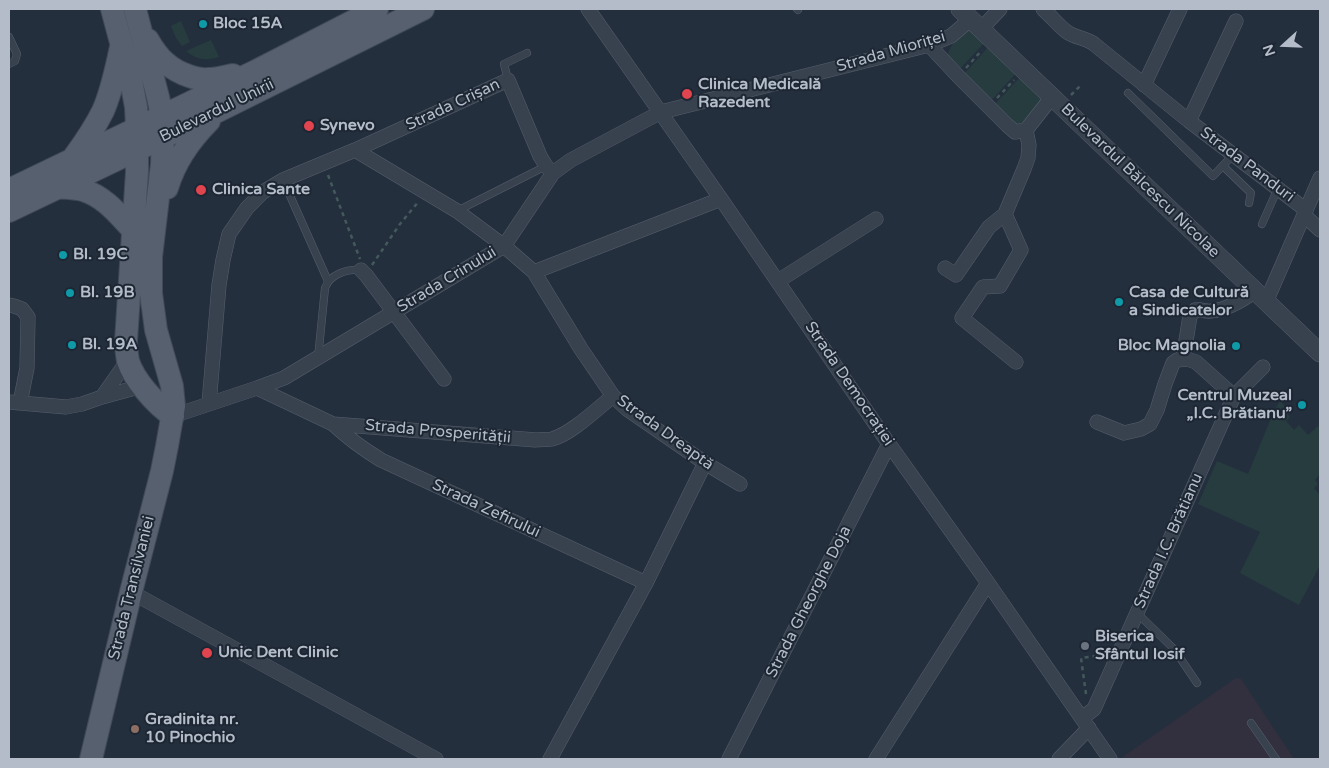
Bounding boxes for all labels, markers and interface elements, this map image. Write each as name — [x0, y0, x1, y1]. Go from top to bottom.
place label: Bloc 15A — [213, 14, 282, 34]
marker: Bloc 15A — [197, 18, 209, 30]
north arrow — [1259, 20, 1309, 70]
street label: Strada Mioriței — [834, 27, 948, 77]
text: N — [1260, 42, 1279, 58]
street label: Bulevardul Unirii — [157, 75, 277, 147]
street label: Strada Crișan — [403, 75, 503, 135]
place label: Clinica Medicală Razedent — [698, 75, 821, 113]
marker: Clinica Medicală Razedent — [680, 87, 694, 101]
street label: Bulevardul Bălcescu Nicolae — [1057, 100, 1223, 262]
place label: Synevo — [320, 116, 375, 136]
marker: Synevo — [302, 119, 316, 133]
street label: Strada Panduri — [1196, 123, 1298, 207]
place label: Clinica Sante — [212, 180, 310, 200]
marker: Clinica Sante — [194, 183, 208, 197]
street label: Strada Crinului — [394, 243, 500, 317]
place label: Bl. 19C — [73, 245, 127, 265]
marker: Bl. 19C — [57, 249, 69, 261]
place label: Bl. 19B — [80, 283, 134, 303]
place label: Casa de Cultură a Sindicatelor — [1129, 283, 1249, 321]
marker: Bl. 19B — [64, 287, 76, 299]
marker: Casa de Cultură a Sindicatelor — [1113, 296, 1125, 308]
street label: Strada Democrației — [800, 318, 898, 450]
place label: Bl. 19A — [82, 335, 137, 355]
place label: Bloc Magnolia — [1118, 336, 1226, 356]
marker: Bl. 19A — [66, 339, 78, 351]
marker: Bloc Magnolia — [1230, 340, 1242, 352]
place label: Centrul Muzeal „I.C. Brătianu” — [1177, 386, 1292, 424]
street label: Strada Dreaptă — [613, 391, 717, 475]
marker: Centrul Muzeal „I.C. Brătianu” — [1296, 399, 1308, 411]
street label: Strada Prosperității — [364, 416, 512, 448]
street label: Strada I.C. Brătianu — [1131, 470, 1207, 612]
street label: Strada Zefirului — [429, 476, 543, 542]
street label: Strada Transilvaniei — [105, 514, 159, 662]
street label: Strada Gheorghe Doja — [762, 523, 856, 681]
place label: Biserica Sfântul Iosif — [1095, 627, 1185, 665]
marker: Biserica Sfântul Iosif — [1079, 640, 1091, 652]
place label: Unic Dent Clinic — [218, 643, 338, 663]
marker: Unic Dent Clinic — [200, 646, 214, 660]
place label: Gradinita nr. 10 Pinochio — [145, 710, 239, 748]
marker: Gradinita nr. 10 Pinochio — [129, 723, 141, 735]

